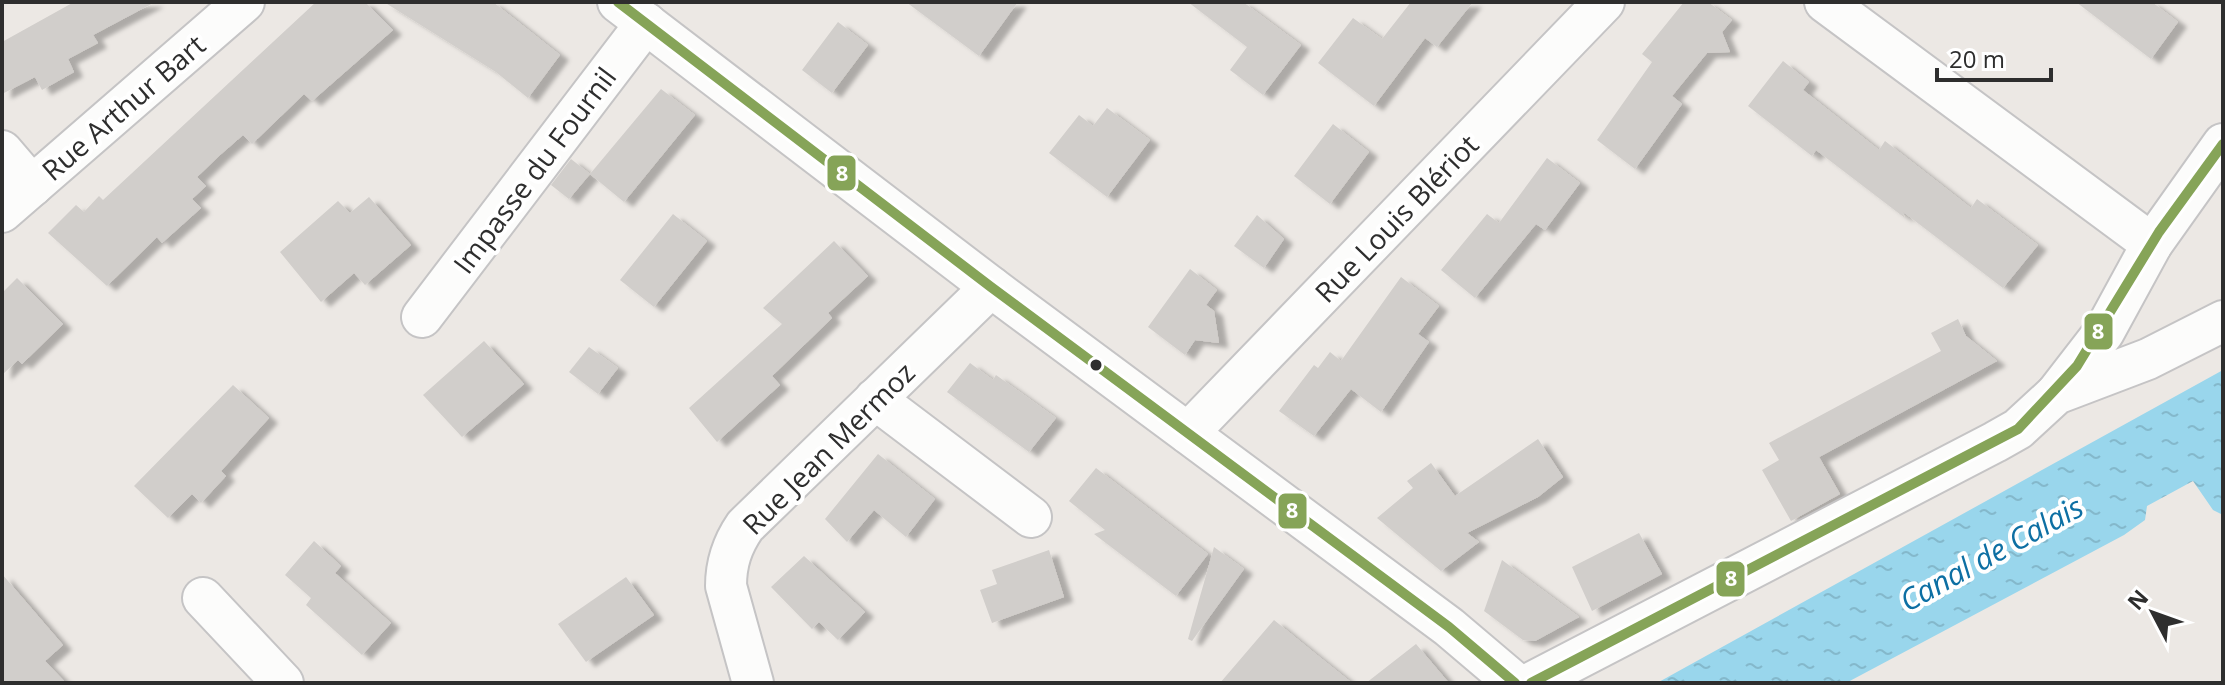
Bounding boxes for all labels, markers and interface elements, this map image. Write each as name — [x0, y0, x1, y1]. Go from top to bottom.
street label: Rue Arthur Bart — [33, 26, 213, 188]
scale bar — [1937, 32, 2051, 82]
text: 20 m — [1949, 42, 2005, 75]
street label: Impasse du Fournil — [444, 59, 624, 281]
street label: Rue Louis Blériot — [1306, 126, 1486, 310]
line badge: 8 — [826, 154, 857, 192]
text: 8 — [836, 157, 848, 187]
line badge: 8 — [2083, 312, 2114, 351]
text: 8 — [2092, 315, 2104, 345]
street label: Rue Jean Mermoz — [734, 354, 922, 542]
unlabelled marker — [1088, 357, 1104, 373]
water label: Canal de Calais — [1892, 486, 2090, 620]
line badge: 8 — [1277, 492, 1308, 530]
text: 8 — [1286, 494, 1298, 524]
line badge: 8 — [1715, 560, 1746, 598]
text: 8 — [1725, 562, 1737, 592]
north arrow — [2113, 573, 2193, 653]
text: N — [2120, 583, 2154, 616]

